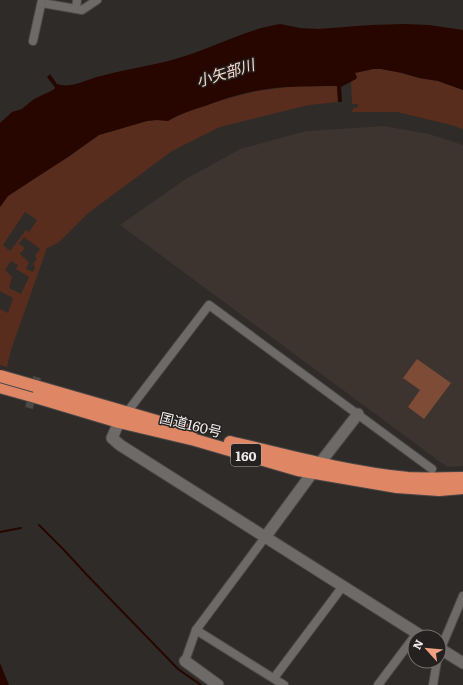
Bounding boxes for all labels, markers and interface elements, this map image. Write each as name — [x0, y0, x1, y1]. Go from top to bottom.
water label: 小矢部川 — [193, 52, 259, 92]
street label: 国道160号 — [158, 407, 224, 441]
road number: 160 — [231, 444, 261, 466]
north arrow — [407, 629, 447, 669]
text: N — [408, 636, 426, 652]

